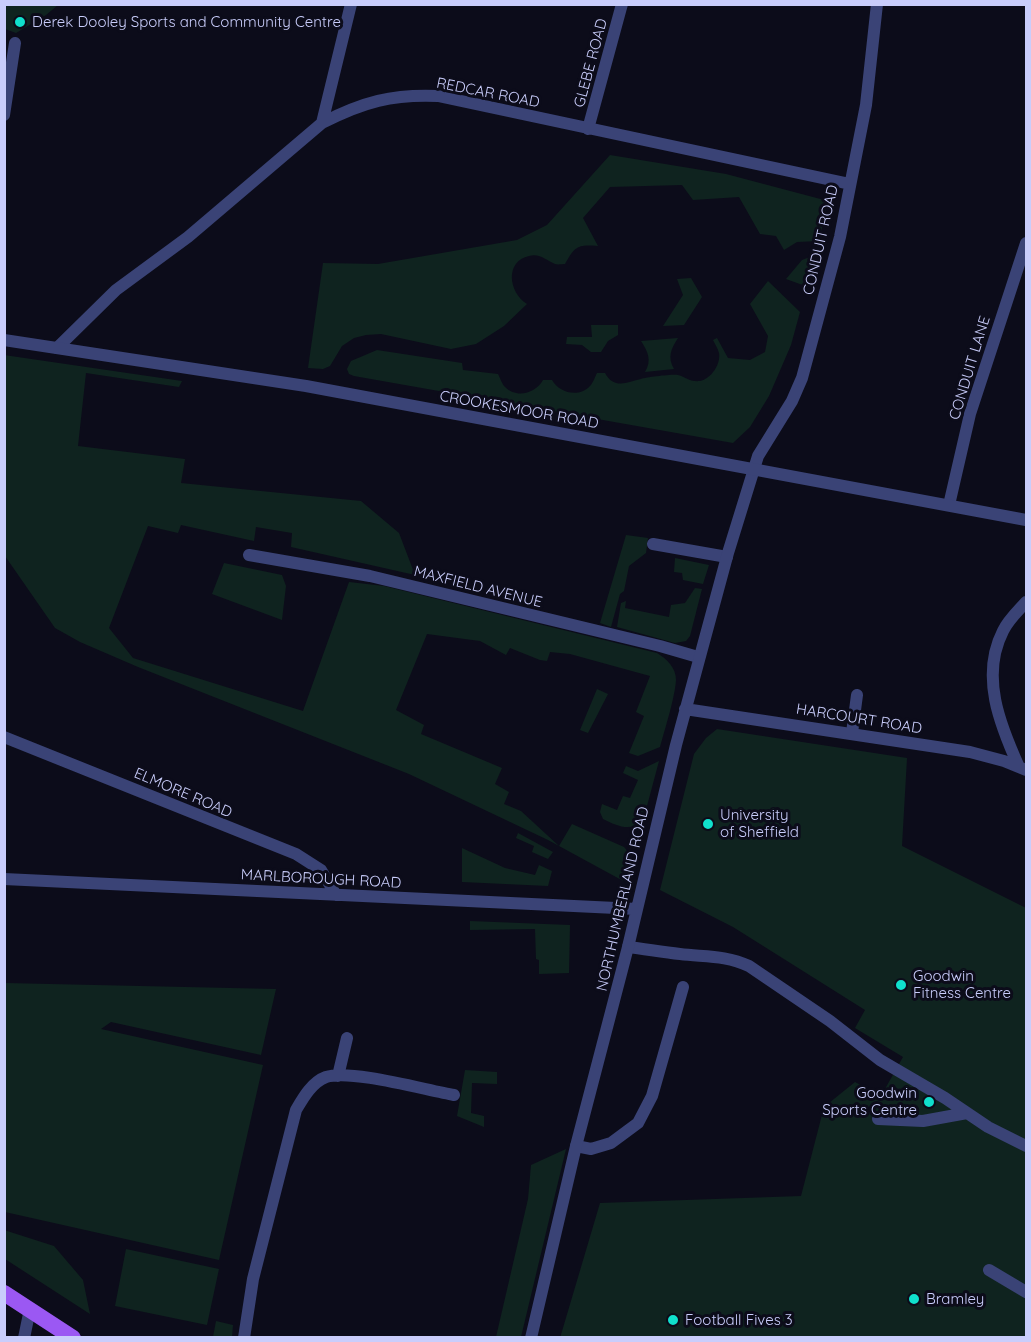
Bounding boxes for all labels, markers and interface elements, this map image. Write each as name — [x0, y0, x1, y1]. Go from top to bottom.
place label: Derek Dooley Sports and Community Centre — [32, 13, 341, 31]
marker: Derek Dooley Sports and Community Centre — [13, 15, 27, 29]
street label: GLEBE ROAD — [571, 17, 611, 109]
street label: REDCAR ROAD — [435, 74, 541, 112]
street label: CONDUIT ROAD — [800, 183, 842, 297]
street label: CONDUIT LANE — [946, 314, 994, 422]
street label: CROOKESMOOR ROAD — [438, 387, 600, 433]
street label: MAXFIELD AVENUE — [412, 562, 544, 612]
street label: HARCOURT ROAD — [795, 700, 923, 738]
street label: ELMORE ROAD — [131, 764, 235, 822]
street label: NORTHUMBERLAND ROAD — [593, 805, 653, 993]
place label: University of Sheffield — [720, 806, 799, 841]
marker: University of Sheffield — [701, 817, 715, 831]
street label: MARLBOROUGH ROAD — [240, 866, 402, 892]
place label: Goodwin Fitness Centre — [913, 967, 1011, 1002]
marker: Goodwin Fitness Centre — [894, 978, 908, 992]
place label: Goodwin Sports Centre — [822, 1084, 917, 1119]
marker: Goodwin Sports Centre — [922, 1095, 936, 1109]
place label: Bramley — [926, 1290, 984, 1308]
marker: Bramley — [907, 1292, 921, 1306]
place label: Football Fives 3 — [685, 1311, 793, 1329]
marker: Football Fives 3 — [666, 1313, 680, 1327]

